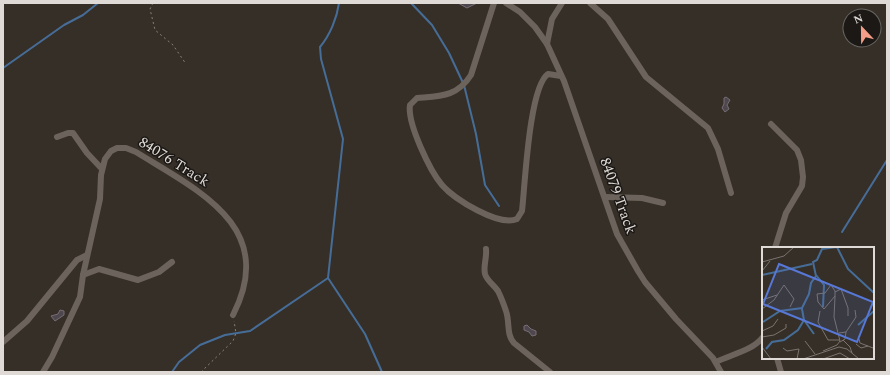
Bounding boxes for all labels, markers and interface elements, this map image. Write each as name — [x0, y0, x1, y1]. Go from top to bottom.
north arrow — [842, 8, 882, 48]
text: N — [851, 10, 866, 29]
street label: 84076 Track — [134, 131, 214, 193]
street label: 84079 Track — [594, 155, 642, 237]
inset map — [762, 247, 874, 359]

